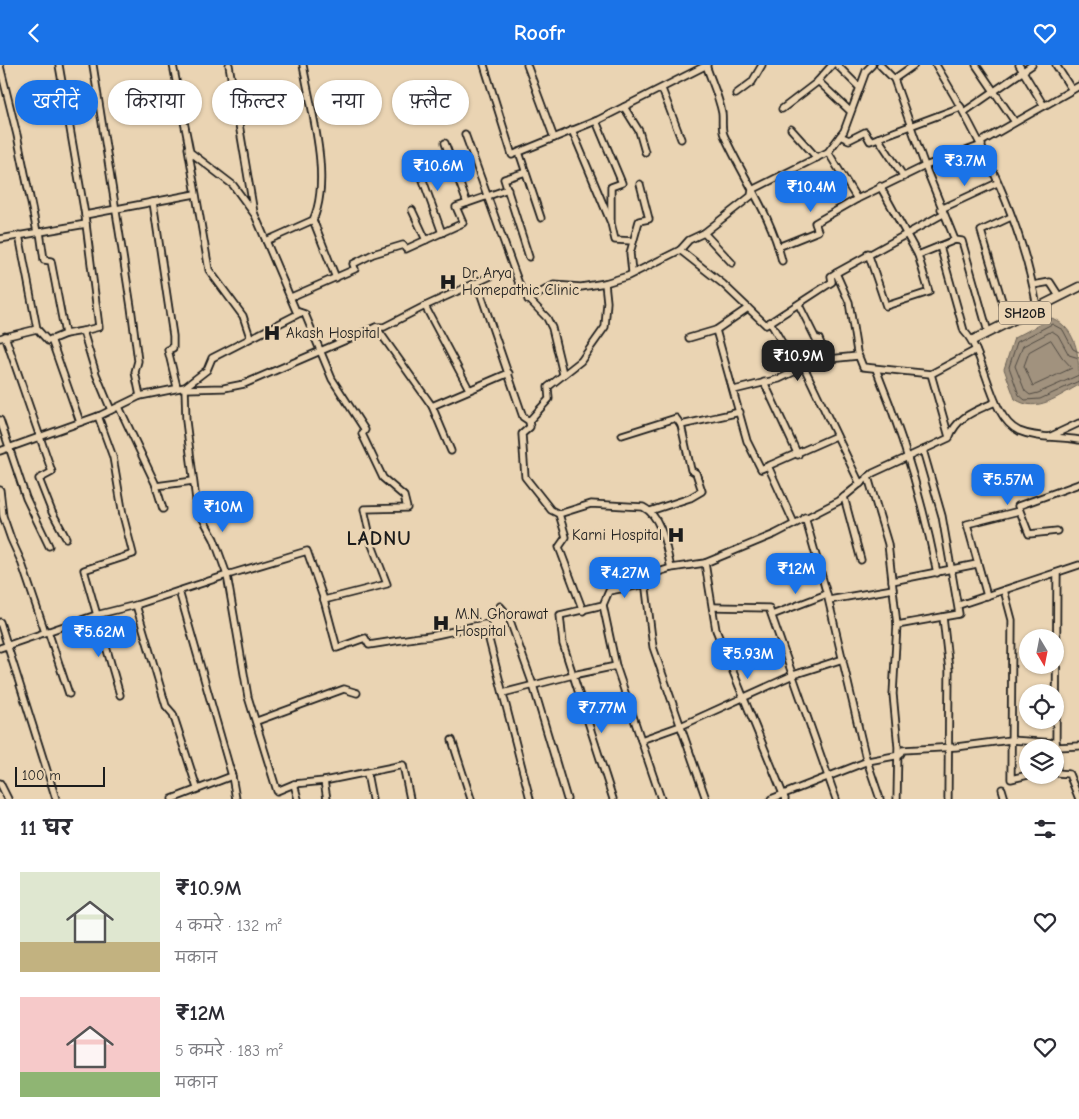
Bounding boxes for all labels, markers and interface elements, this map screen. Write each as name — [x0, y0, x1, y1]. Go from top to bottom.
icon: back — [20, 19, 48, 47]
icon: heart — [1031, 19, 1059, 47]
text: Roofr — [514, 20, 565, 46]
chip: खरीदें — [15, 80, 98, 125]
chip: किराया — [108, 80, 202, 125]
chip: फ़िल्टर — [212, 80, 304, 125]
chip: नया — [314, 80, 382, 125]
chip: फ़्लैट — [392, 80, 469, 125]
pin: ₹3.7M — [930, 145, 1000, 187]
pin: ₹10.6M — [397, 149, 479, 192]
text: ₹3.7M — [944, 152, 986, 170]
text: ₹10.6M — [413, 157, 463, 175]
pin: ₹10.4M — [770, 171, 852, 213]
text: ₹10.4M — [786, 178, 836, 196]
place label: Dr. Arya Homepathic Clinic — [462, 264, 579, 299]
hospital icon: Dr. Arya Homepathic Clinic — [438, 272, 458, 292]
road number: SH20B — [999, 302, 1051, 325]
hospital icon: Akash Hospital — [262, 323, 282, 343]
place label: Akash Hospital — [286, 324, 380, 342]
pin: ₹10.9M — [757, 339, 839, 382]
text: ₹10.9M — [773, 347, 823, 365]
pin: ₹5.57M — [967, 463, 1049, 506]
text: ₹5.57M — [983, 471, 1033, 489]
pin: ₹10M — [193, 491, 253, 533]
text: ₹10M — [203, 498, 243, 516]
hospital icon: Karni Hospital — [666, 525, 686, 545]
place label: Karni Hospital — [572, 526, 662, 544]
district label: LADNU — [346, 527, 412, 550]
pin: ₹12M — [766, 553, 826, 595]
pin: ₹4.27M — [584, 557, 666, 599]
text: ₹12M — [777, 560, 815, 578]
text: ₹4.27M — [600, 564, 650, 582]
place label: M.N. Ghorawat Hospital — [455, 605, 549, 640]
hospital icon: M.N. Ghorawat Hospital — [431, 613, 451, 633]
pin: ₹5.62M — [58, 615, 140, 658]
text: ₹5.62M — [73, 623, 125, 641]
north arrow — [1019, 629, 1064, 674]
map controls — [1019, 629, 1064, 784]
pin: ₹5.93M — [707, 637, 789, 680]
text: ₹5.93M — [722, 645, 774, 663]
button: locate — [1019, 684, 1064, 729]
pin: ₹7.77M — [561, 691, 643, 734]
text: ₹7.77M — [578, 699, 626, 717]
button: layers — [1019, 739, 1064, 784]
scale bar — [15, 764, 105, 787]
text: 100 m — [22, 767, 61, 784]
icon: filters — [1031, 815, 1059, 843]
text: 11 घर — [20, 816, 72, 840]
text: ₹10.9M — [175, 876, 241, 900]
icon: home — [60, 892, 120, 952]
icon: heart — [1031, 908, 1059, 936]
text: 4 कमरे · 132 m² — [175, 917, 282, 935]
text: मकान — [175, 949, 217, 967]
text: ₹12M — [175, 1001, 225, 1025]
icon: home — [60, 1017, 120, 1077]
icon: heart — [1031, 1033, 1059, 1061]
text: 5 कमरे · 183 m² — [175, 1042, 283, 1060]
text: मकान — [175, 1074, 217, 1092]

